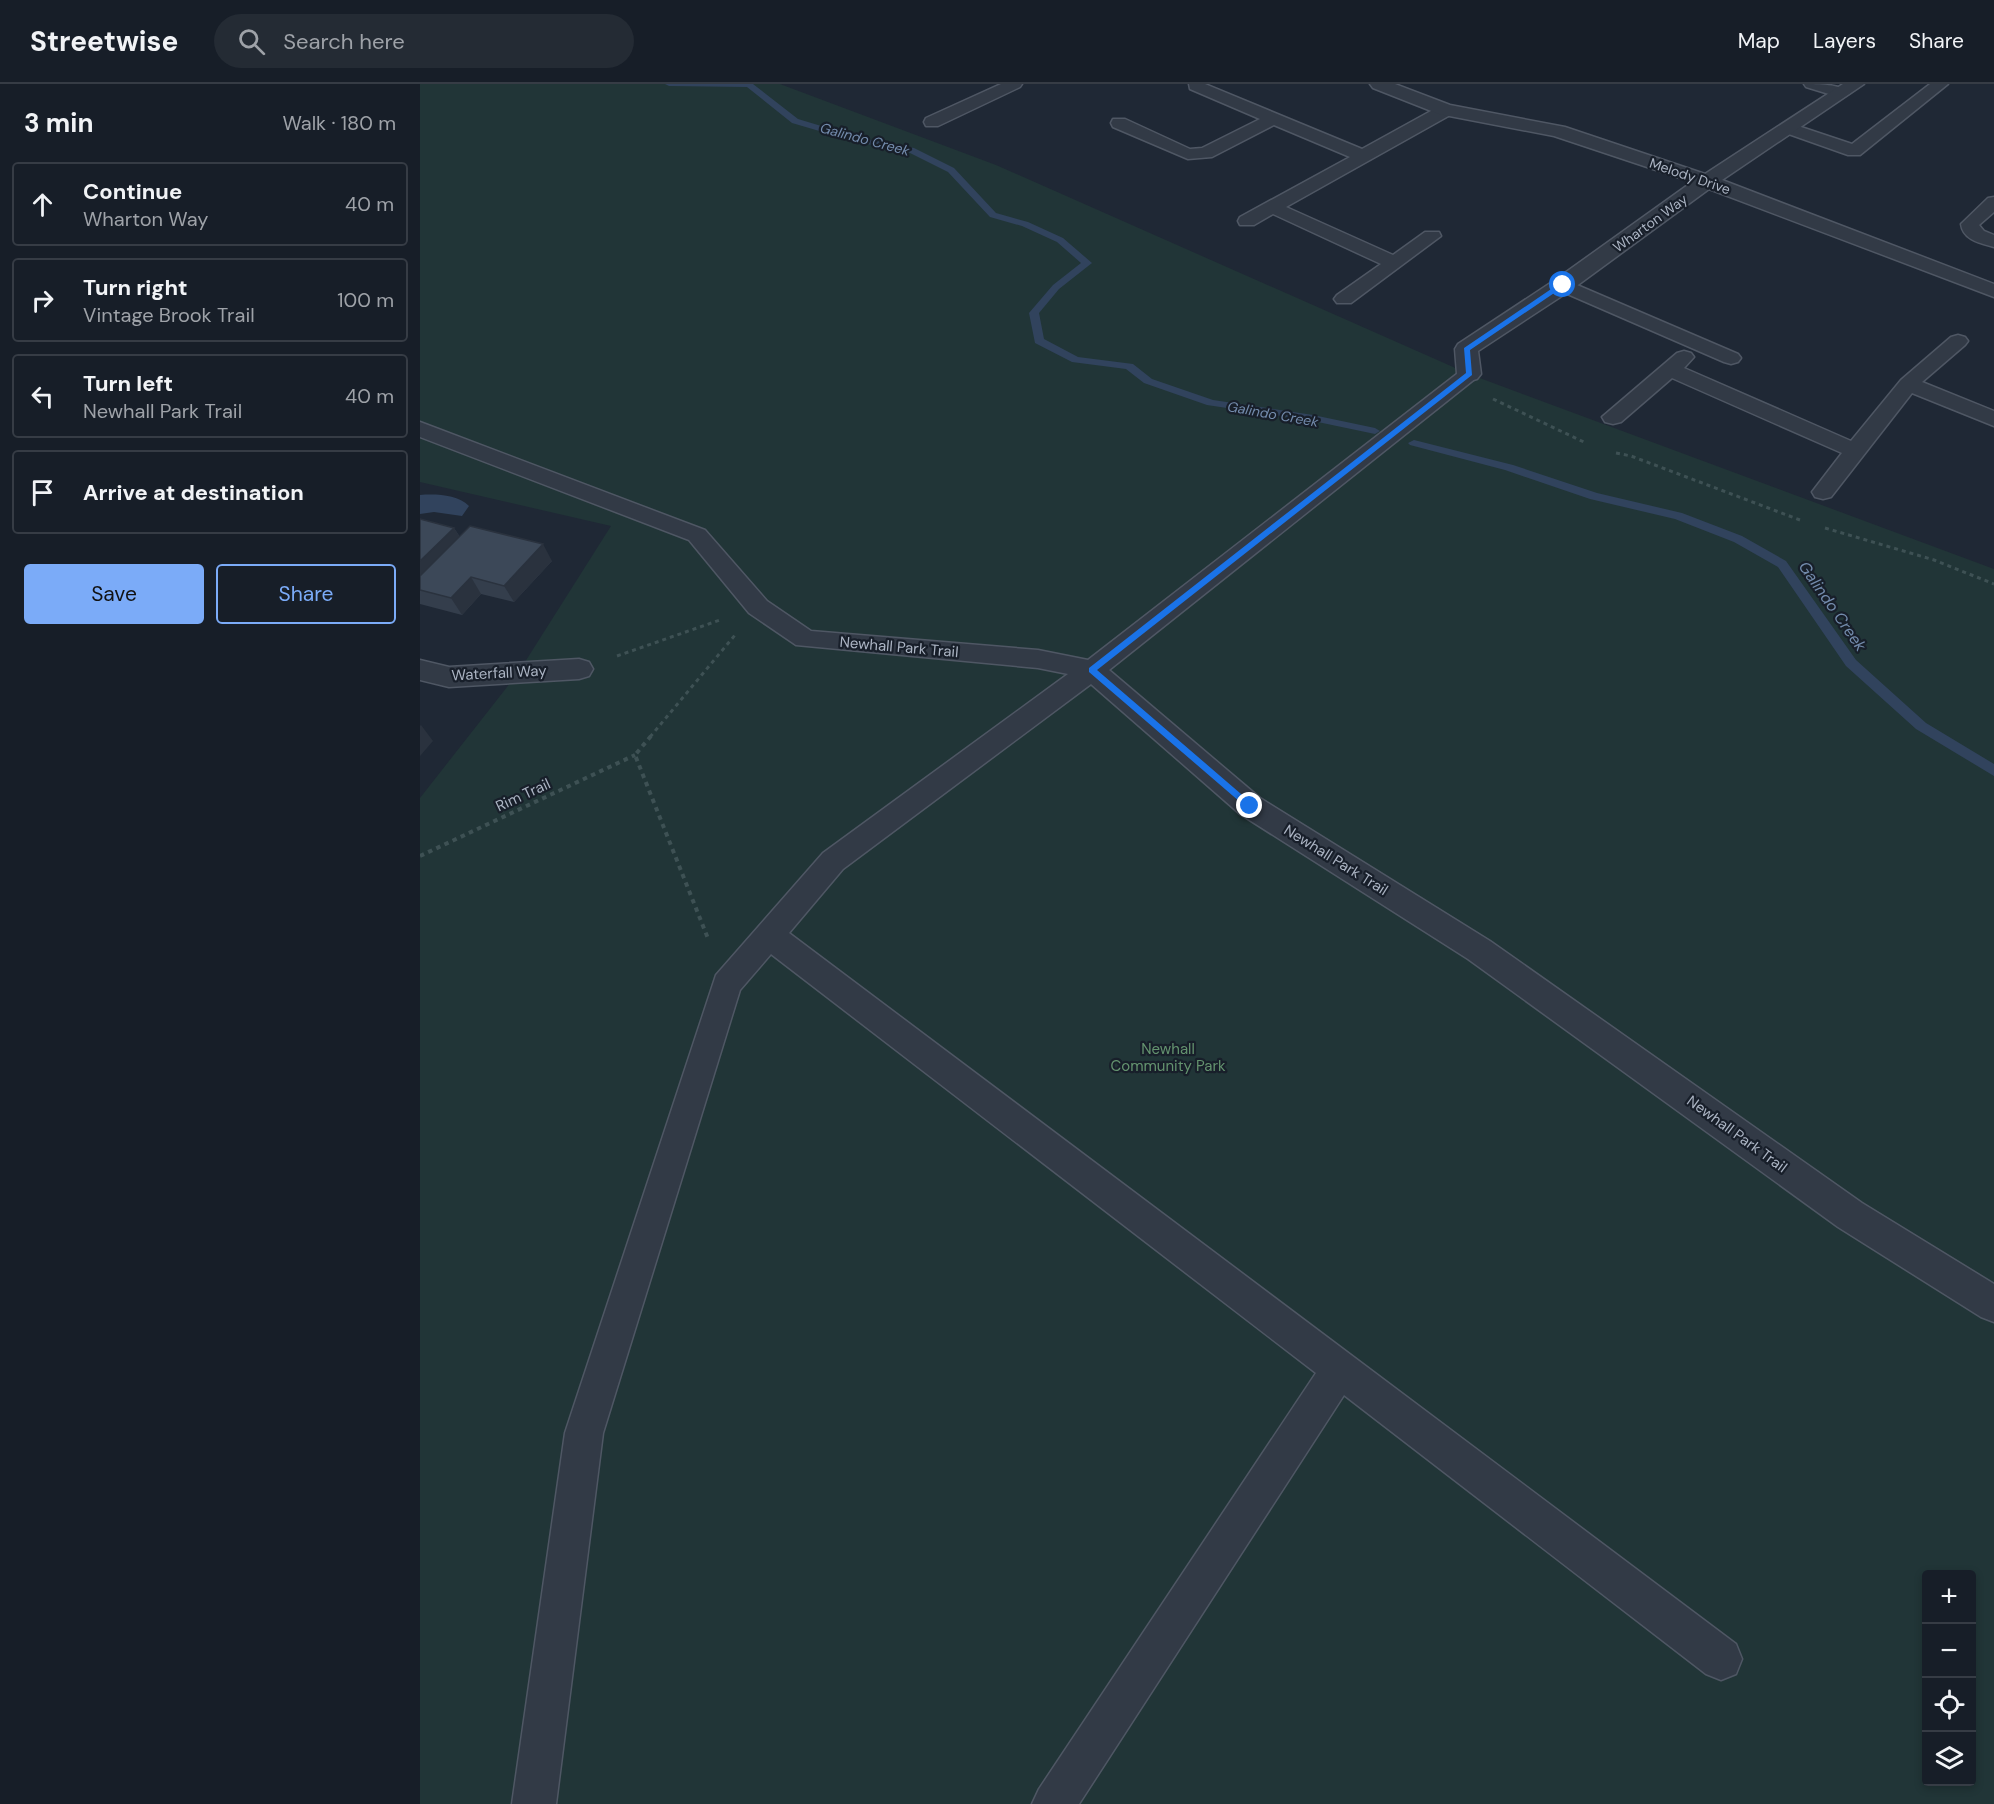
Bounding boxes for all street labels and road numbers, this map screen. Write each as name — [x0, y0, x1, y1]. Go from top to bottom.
street label: Melody Drive — [1647, 154, 1733, 198]
street label: Wharton Way — [1609, 190, 1691, 256]
street label: Newhall Park Trail — [839, 632, 959, 662]
street label: Waterfall Way — [451, 660, 548, 685]
street label: Rim Trail — [492, 774, 554, 816]
street label: Newhall Park Trail — [1280, 820, 1392, 900]
street label: Newhall Park Trail — [1683, 1091, 1791, 1177]

